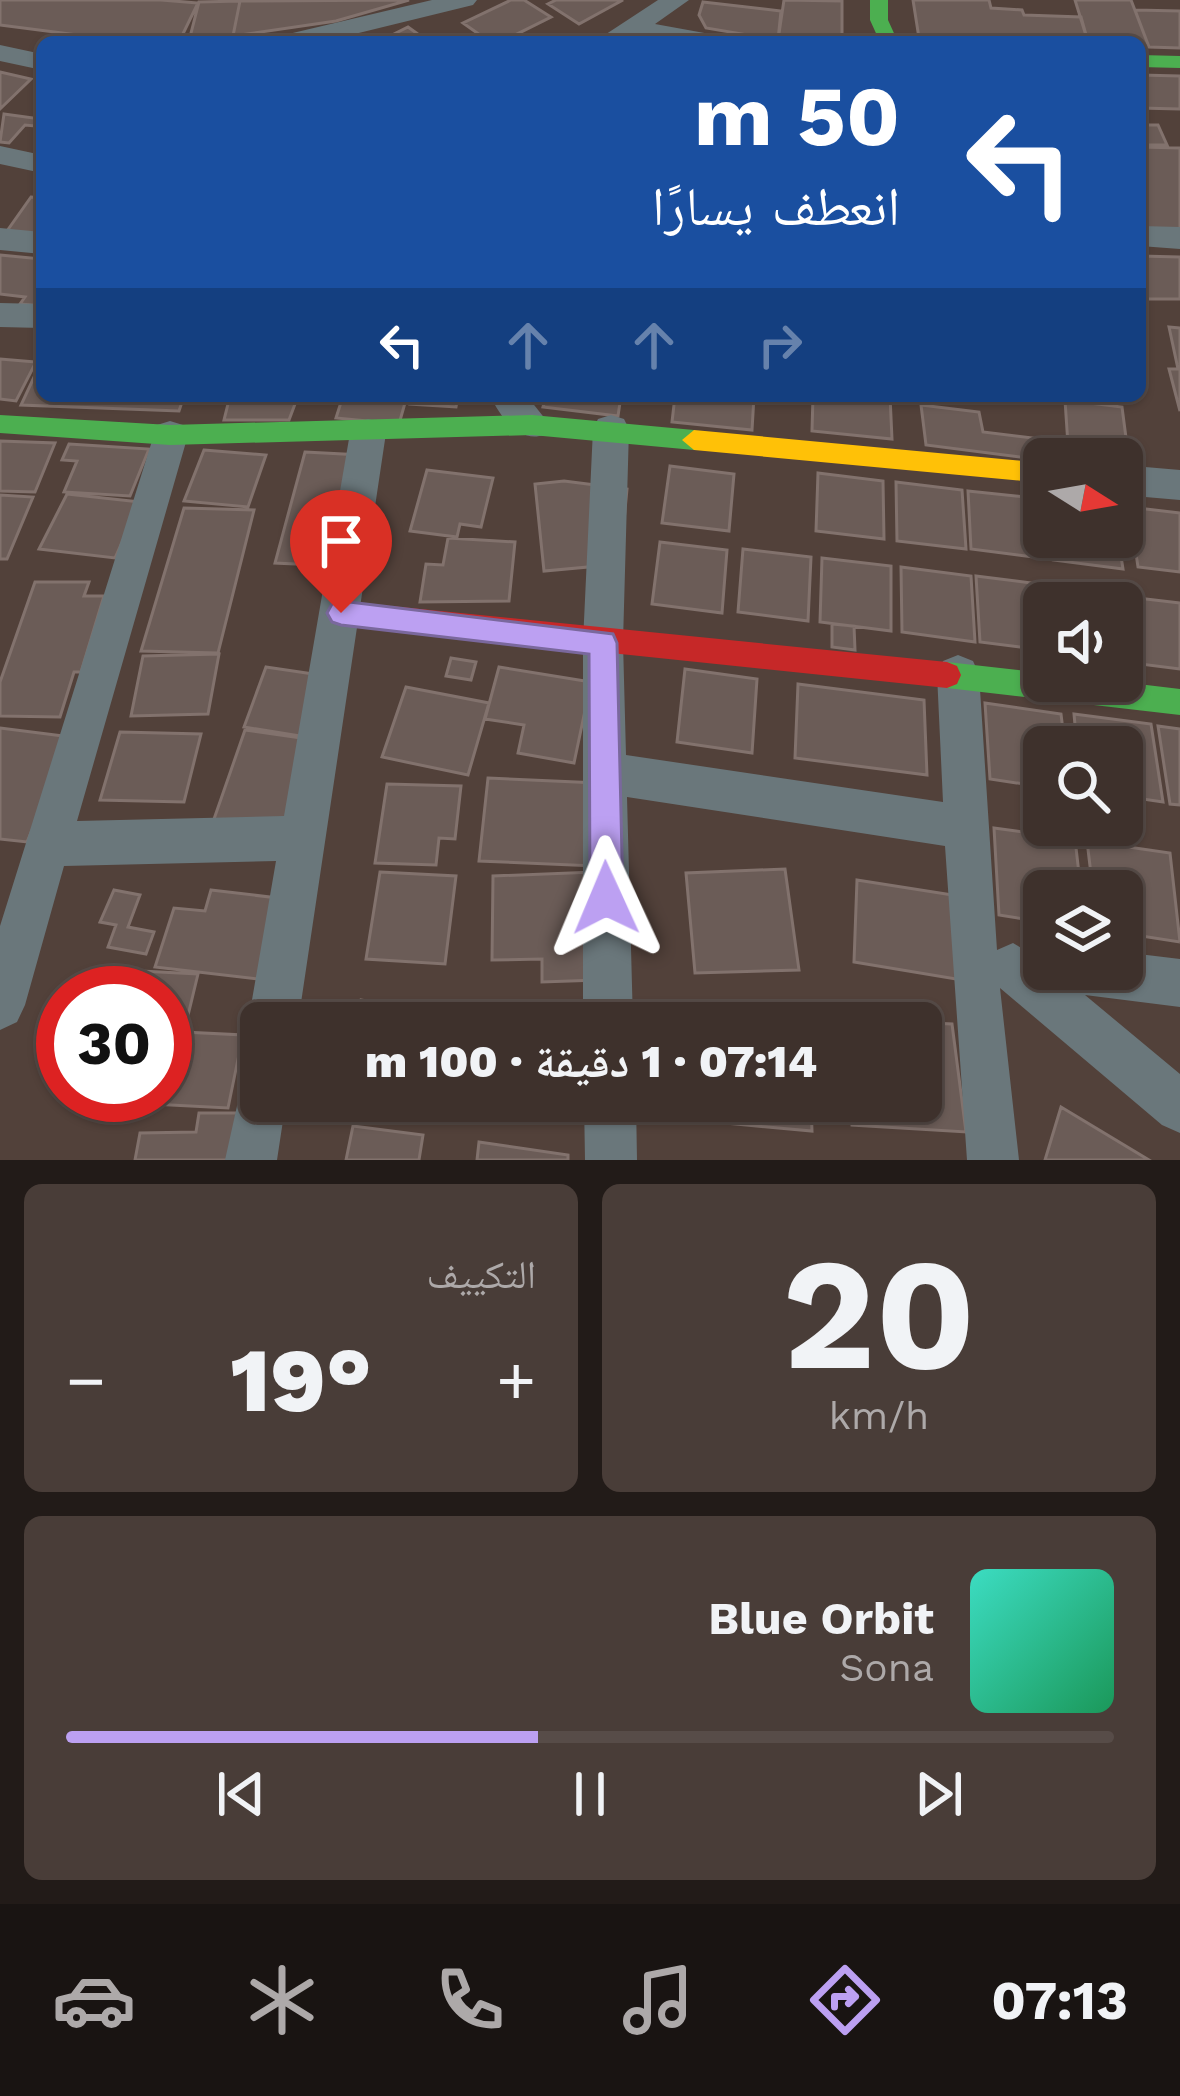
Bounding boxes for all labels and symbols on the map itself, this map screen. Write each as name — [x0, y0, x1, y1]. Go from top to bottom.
north arrow — [1023, 438, 1143, 558]
pin — [290, 490, 392, 613]
position arrow — [543, 835, 669, 961]
speed limit sign: 30 — [36, 966, 192, 1122]

